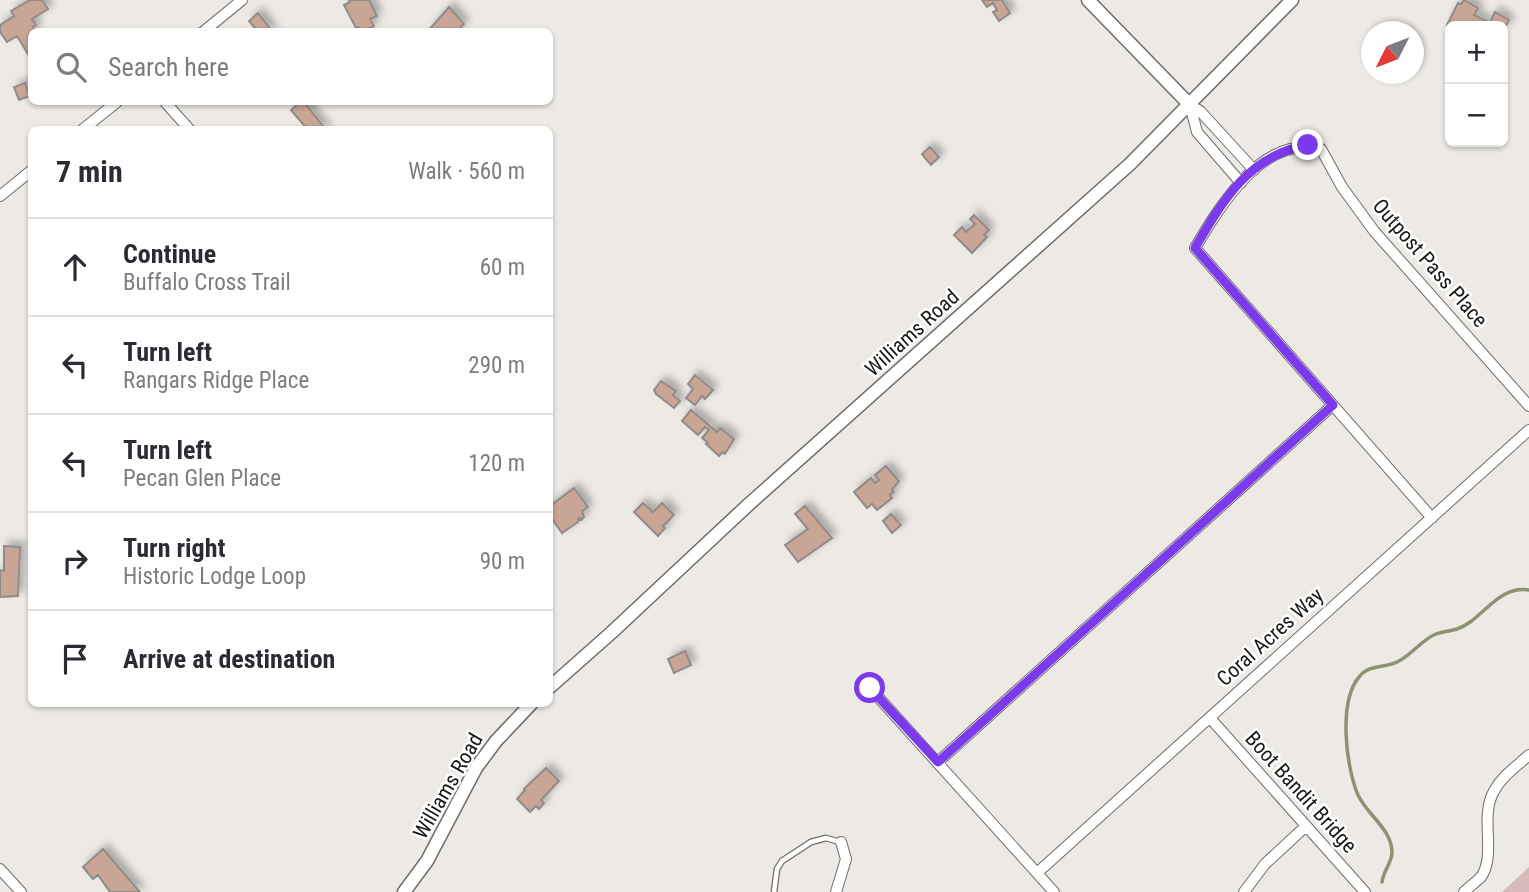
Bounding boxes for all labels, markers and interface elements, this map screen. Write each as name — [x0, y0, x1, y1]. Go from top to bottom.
north arrow — [1361, 21, 1424, 84]
map controls — [1445, 21, 1508, 147]
button: + — [1445, 21, 1508, 84]
search box — [28, 28, 553, 105]
icon: search — [52, 48, 90, 86]
text: Search here — [108, 52, 229, 82]
button: − — [1445, 84, 1508, 147]
route end — [1292, 129, 1323, 160]
text: 7 min — [56, 154, 123, 189]
text: Walk · 560 m — [408, 158, 525, 185]
street label: Outpost Pass Place — [1368, 194, 1492, 332]
text: Continue — [123, 239, 216, 269]
icon: ahead — [56, 248, 94, 286]
text: 60 m — [480, 254, 525, 281]
text: Buffalo Cross Trail — [123, 269, 291, 296]
street label: Williams Road — [860, 285, 964, 381]
text: Turn left — [123, 337, 212, 367]
icon: left — [56, 346, 94, 384]
text: 290 m — [468, 352, 525, 379]
text: Rangars Ridge Place — [123, 367, 309, 394]
text: Turn left — [123, 435, 212, 465]
icon: left — [56, 444, 94, 482]
text: 120 m — [468, 450, 525, 477]
text: Pecan Glen Place — [123, 465, 281, 492]
text: Turn right — [123, 533, 225, 563]
icon: right — [56, 542, 94, 580]
text: 90 m — [480, 548, 525, 575]
text: Historic Lodge Loop — [123, 563, 306, 590]
street label: Coral Acres Way — [1212, 583, 1328, 691]
icon: arrive — [56, 640, 94, 678]
text: Arrive at destination — [123, 644, 335, 674]
route start — [854, 672, 885, 703]
street label: Boot Bandit Bridge — [1240, 726, 1362, 858]
street label: Williams Road — [408, 729, 488, 843]

